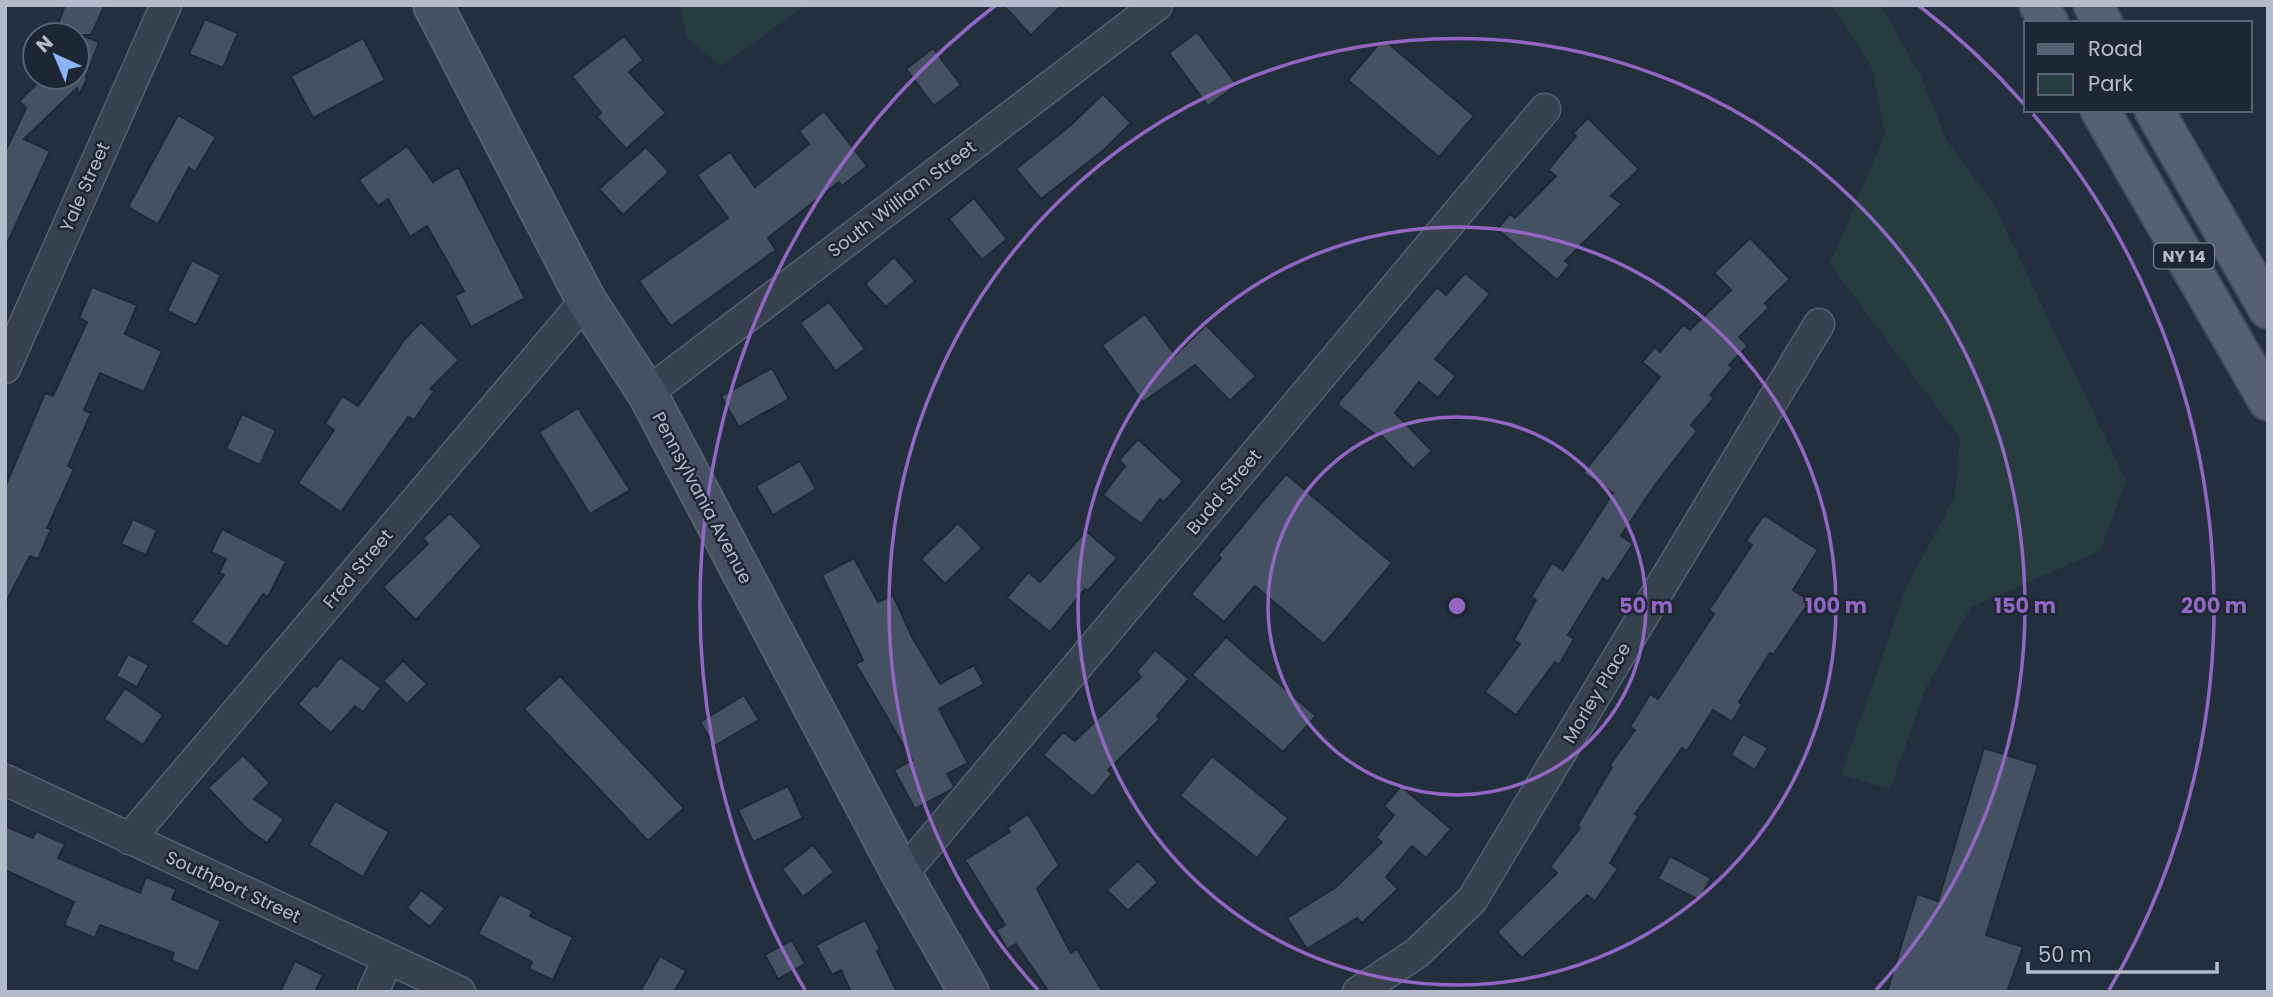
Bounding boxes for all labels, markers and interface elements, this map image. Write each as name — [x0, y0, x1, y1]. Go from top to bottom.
north arrow — [21, 21, 91, 91]
legend — [2024, 21, 2252, 112]
text: N — [30, 29, 59, 59]
text: Road — [2088, 34, 2143, 63]
text: Park — [2088, 69, 2133, 98]
street label: South William Street — [822, 134, 981, 263]
street label: Yale Street — [54, 138, 115, 236]
road number: NY 14 — [2154, 244, 2214, 268]
street label: Pennsylvania Avenue — [646, 407, 758, 588]
street label: Budd Street — [1180, 444, 1267, 540]
street label: Fred Street — [317, 524, 398, 614]
text: 50 m — [1619, 591, 1673, 620]
text: 100 m — [1805, 591, 1867, 620]
text: 150 m — [1994, 591, 2056, 620]
text: 200 m — [2181, 591, 2247, 620]
centre of rings — [1445, 594, 1469, 618]
street label: Morley Place — [1557, 638, 1636, 748]
street label: Southport Street — [162, 844, 305, 929]
scale bar — [2028, 930, 2217, 974]
text: 50 m — [2038, 940, 2092, 969]

